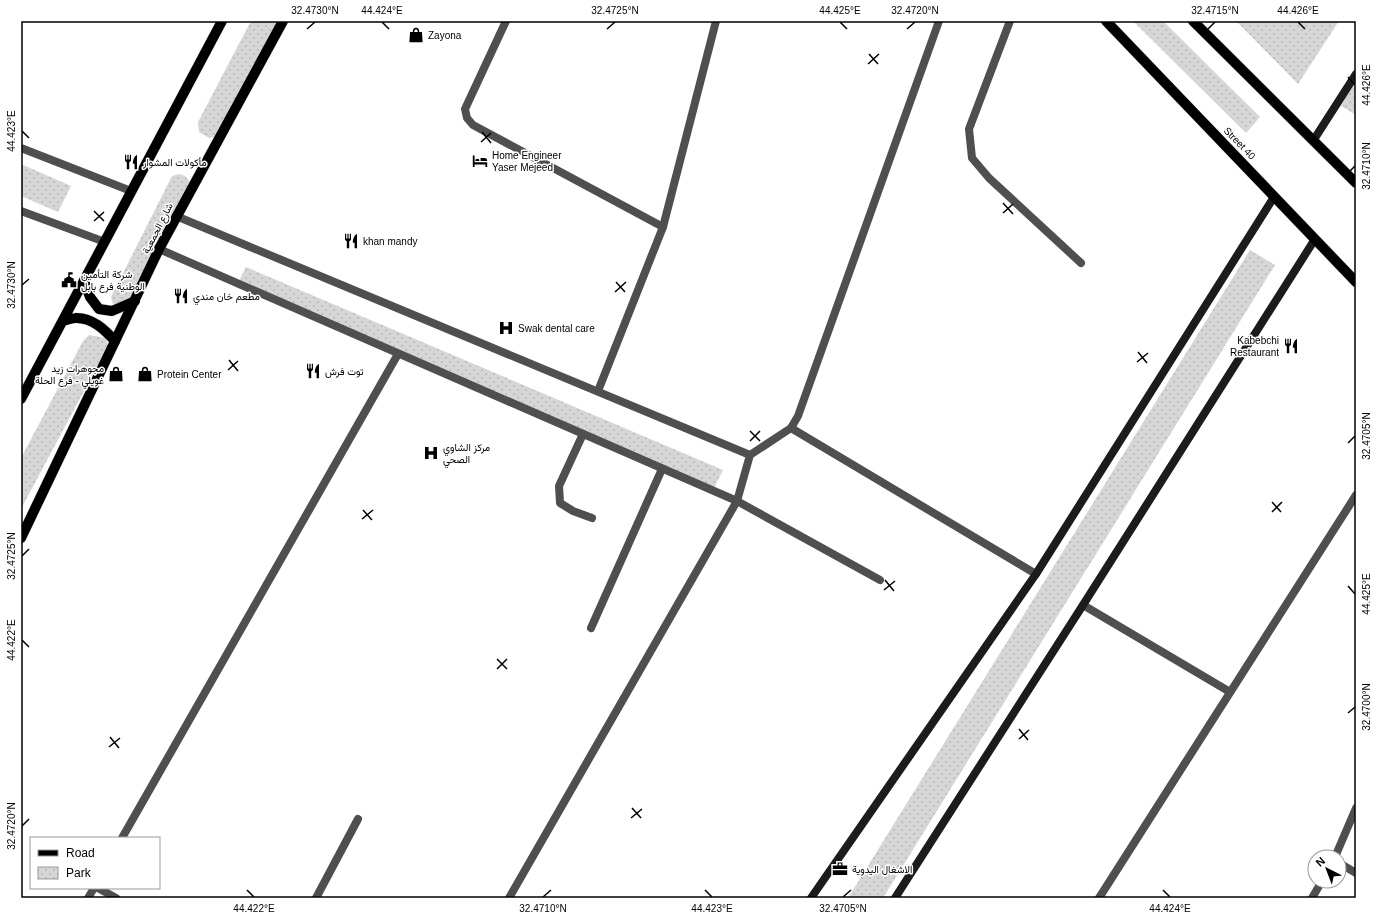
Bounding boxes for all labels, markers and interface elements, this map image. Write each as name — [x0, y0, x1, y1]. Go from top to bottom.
text: 32.4730°N — [291, 5, 339, 16]
text: 44.424°E — [361, 5, 403, 16]
text: 32.4725°N — [591, 5, 639, 16]
text: 44.425°E — [819, 5, 861, 16]
text: 32.4720°N — [891, 5, 939, 16]
text: 32.4715°N — [1191, 5, 1239, 16]
text: 44.426°E — [1277, 5, 1319, 16]
shop icon: Zayona — [407, 26, 425, 44]
place label: Zayona — [428, 30, 462, 41]
text: 44.426°E — [1361, 64, 1372, 106]
text: 44.423°E — [6, 110, 17, 152]
street label: Street 40 — [1222, 125, 1258, 162]
text: 32.4710°N — [1361, 142, 1372, 190]
place label: Home Engineer Yaser Mejeed — [492, 150, 562, 173]
hotel icon: Home Engineer Yaser Mejeed — [471, 152, 489, 170]
restaurant icon: مأكولات المشوار — [122, 153, 140, 171]
place label: مأكولات المشوار — [142, 157, 207, 169]
street label: شارع الجمعية — [140, 201, 176, 256]
restaurant icon: khan mandy — [342, 232, 360, 250]
place label: khan mandy — [363, 236, 417, 247]
text: 32.4730°N — [6, 261, 17, 309]
place label: شركة التأمين الوطنية فرع بابل — [81, 269, 145, 293]
public building icon: شركة التأمين الوطنية فرع بابل — [60, 271, 78, 289]
restaurant icon: مطعم خان مندي — [172, 287, 190, 305]
place label: مطعم خان مندي — [193, 291, 260, 305]
hospital icon: Swak dental care — [497, 319, 515, 337]
place label: Swak dental care — [518, 323, 595, 334]
place label: Kabebchi Restaurant — [1230, 335, 1279, 358]
restaurant icon: Kabebchi Restaurant — [1282, 337, 1300, 355]
restaurant icon: توت فرش — [304, 362, 322, 380]
place label: مجوهرات زيد غويلي - فرع الحلة — [35, 363, 104, 389]
shop icon: مجوهرات زيد غويلي - فرع الحلة — [107, 365, 125, 383]
shop icon: Protein Center — [136, 365, 154, 383]
place label: توت فرش — [325, 366, 364, 378]
place label: Protein Center — [157, 369, 222, 380]
text: 32.4705°N — [1361, 412, 1372, 460]
place label: مركز الشاوي الصحي — [443, 442, 490, 468]
hospital icon: مركز الشاوي الصحي — [422, 444, 440, 462]
text: 32.4725°N — [6, 532, 17, 580]
text: 44.425°E — [1361, 573, 1372, 615]
text: 44.422°E — [6, 619, 17, 661]
text: 32.4700°N — [1361, 683, 1372, 731]
text: 32.4720°N — [6, 802, 17, 850]
legend — [30, 837, 160, 889]
text: Road — [66, 846, 95, 860]
north arrow — [1307, 849, 1347, 889]
text: N — [1313, 854, 1327, 869]
office icon: الاشغال اليدوية — [831, 860, 849, 878]
place label: الاشغال اليدوية — [852, 864, 912, 876]
text: Park — [66, 866, 92, 880]
text: 44.422°E — [233, 903, 275, 914]
text: 32.4710°N — [519, 903, 567, 914]
text: 44.423°E — [691, 903, 733, 914]
text: 32.4705°N — [819, 903, 867, 914]
text: 44.424°E — [1149, 903, 1191, 914]

